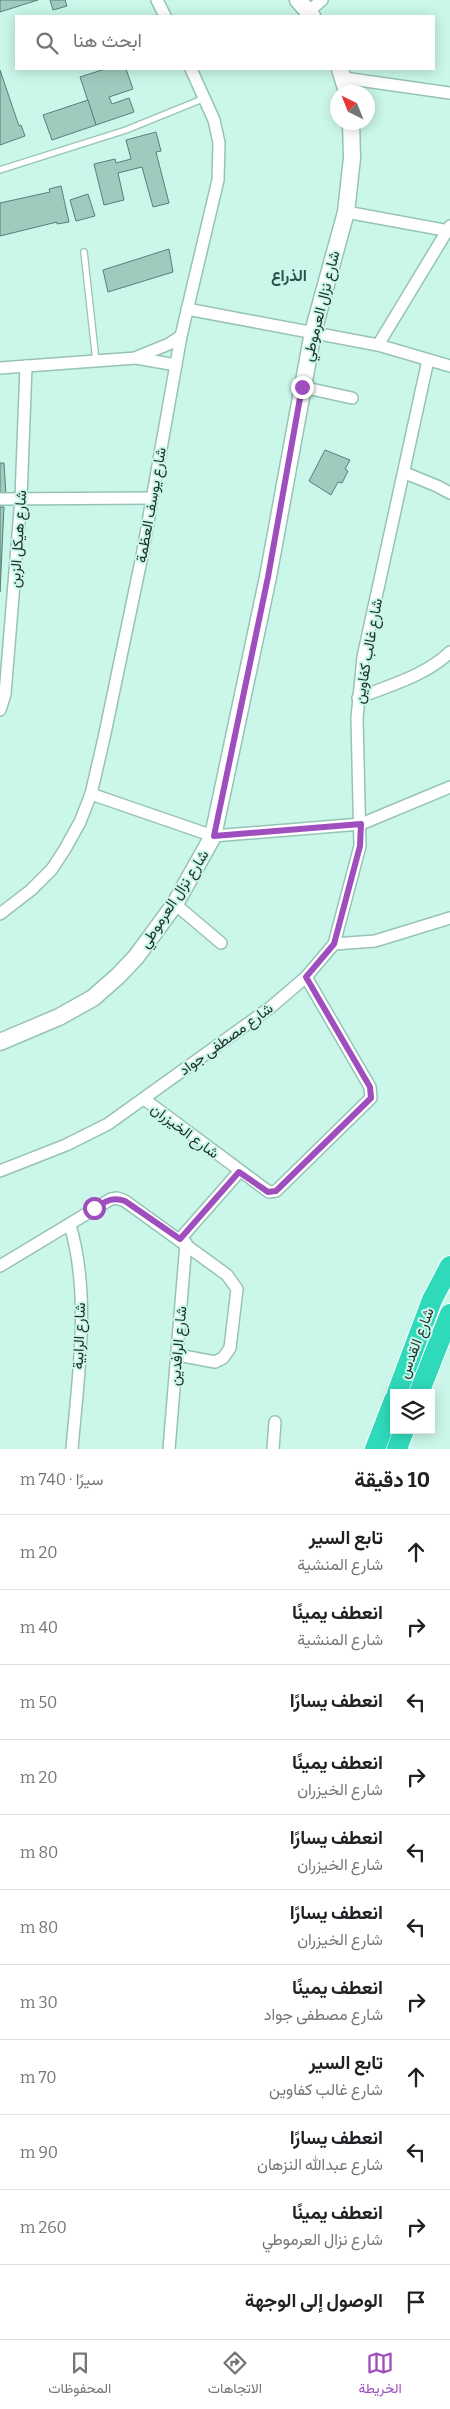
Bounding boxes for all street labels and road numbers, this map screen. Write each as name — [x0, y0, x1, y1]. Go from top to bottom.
street label: شارع نزال العرموطي — [299, 249, 347, 364]
street label: شارع يوسف العظمة — [132, 446, 172, 565]
street label: شارع هيكل الزبن — [6, 489, 32, 589]
street label: شارع غالب كفاوين — [350, 597, 388, 706]
street label: شارع نزال العرموطي — [136, 846, 216, 954]
street label: شارع مصطفى جواد — [175, 999, 278, 1081]
street label: شارع الخيزران — [146, 1100, 223, 1164]
street label: شارع الرابية — [69, 1302, 91, 1370]
street label: شارع الرافدين — [166, 1305, 192, 1387]
street label: شارع القدس — [394, 1305, 440, 1382]

